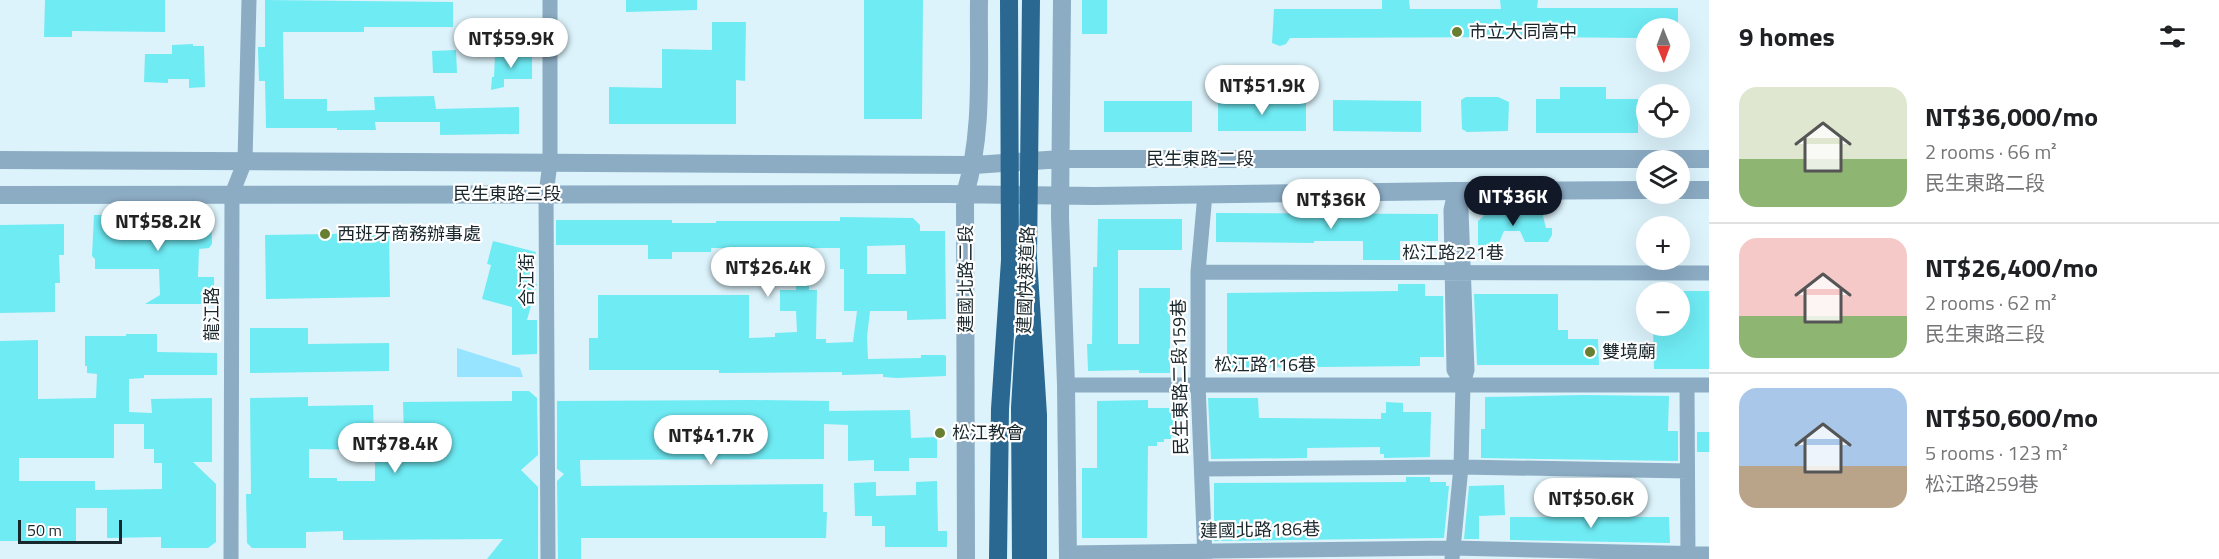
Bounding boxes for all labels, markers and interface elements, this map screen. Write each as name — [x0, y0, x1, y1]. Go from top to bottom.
text: 9 homes — [1739, 17, 1835, 56]
pin: NT$59.9K — [449, 18, 573, 69]
place label: 市立大同高中 — [1469, 18, 1577, 45]
north arrow — [1636, 18, 1690, 72]
map controls — [1636, 18, 1690, 336]
icon: filters — [2156, 20, 2189, 53]
text: NT$59.9K — [468, 22, 554, 53]
marker: 市立大同高中 — [1450, 25, 1464, 39]
pin: NT$51.9K — [1200, 65, 1324, 116]
text: NT$51.9K — [1219, 69, 1305, 100]
button: locate — [1636, 84, 1690, 138]
text: NT$36,000/mo — [1925, 97, 2098, 136]
icon: home — [1787, 111, 1859, 183]
text: 2 rooms · 66 m² — [1925, 136, 2057, 167]
street label: 民生東路二段 — [1146, 145, 1254, 172]
button: layers — [1636, 150, 1690, 204]
text: 民生東路二段 — [1925, 167, 2045, 198]
pin: NT$36K — [1464, 176, 1562, 227]
pin: NT$36K — [1282, 179, 1380, 230]
street label: 民生東路三段 — [453, 180, 561, 207]
text: NT$36K — [1478, 180, 1548, 211]
text: NT$36K — [1296, 183, 1366, 214]
pin: NT$58.2K — [96, 201, 220, 252]
text: NT$58.2K — [115, 205, 201, 236]
button: + — [1636, 216, 1690, 270]
place label: 西班牙商務辦事處 — [337, 220, 481, 247]
street label: 建國北路二段 — [952, 225, 979, 333]
street label: 建國快速道路 — [1010, 226, 1041, 334]
marker: 西班牙商務辦事處 — [318, 227, 332, 241]
street label: 松江路221巷 — [1402, 239, 1504, 266]
pin: NT$26.4K — [706, 247, 830, 298]
text: NT$26,400/mo — [1925, 248, 2098, 287]
text: NT$26.4K — [725, 251, 811, 282]
street label: 合江街 — [513, 253, 540, 307]
icon: home — [1787, 262, 1859, 334]
button: − — [1636, 282, 1690, 336]
street label: 龍江路 — [198, 287, 225, 341]
text: 2 rooms · 62 m² — [1925, 287, 2057, 318]
street label: 民生東路二段159巷 — [1165, 299, 1194, 455]
text: 民生東路三段 — [1925, 318, 2045, 349]
place label: 雙境廟 — [1602, 338, 1656, 365]
marker: 雙境廟 — [1583, 345, 1597, 359]
street label: 松江路116巷 — [1214, 351, 1316, 378]
text: NT$50,600/mo — [1925, 398, 2098, 437]
icon: home — [1787, 412, 1859, 484]
pin: NT$41.7K — [649, 415, 773, 466]
text: NT$41.7K — [668, 419, 754, 450]
place label: 松江教會 — [952, 419, 1024, 446]
pin: NT$78.4K — [333, 423, 457, 474]
marker: 松江教會 — [933, 426, 947, 440]
text: NT$78.4K — [352, 427, 438, 458]
text: 5 rooms · 123 m² — [1925, 437, 2068, 468]
text: 松江路259巷 — [1925, 468, 2039, 499]
pin: NT$50.6K — [1529, 478, 1653, 529]
text: NT$50.6K — [1548, 482, 1634, 513]
street label: 建國北路186巷 — [1200, 515, 1320, 544]
scale bar — [18, 517, 122, 544]
text: 50 m — [27, 518, 62, 542]

